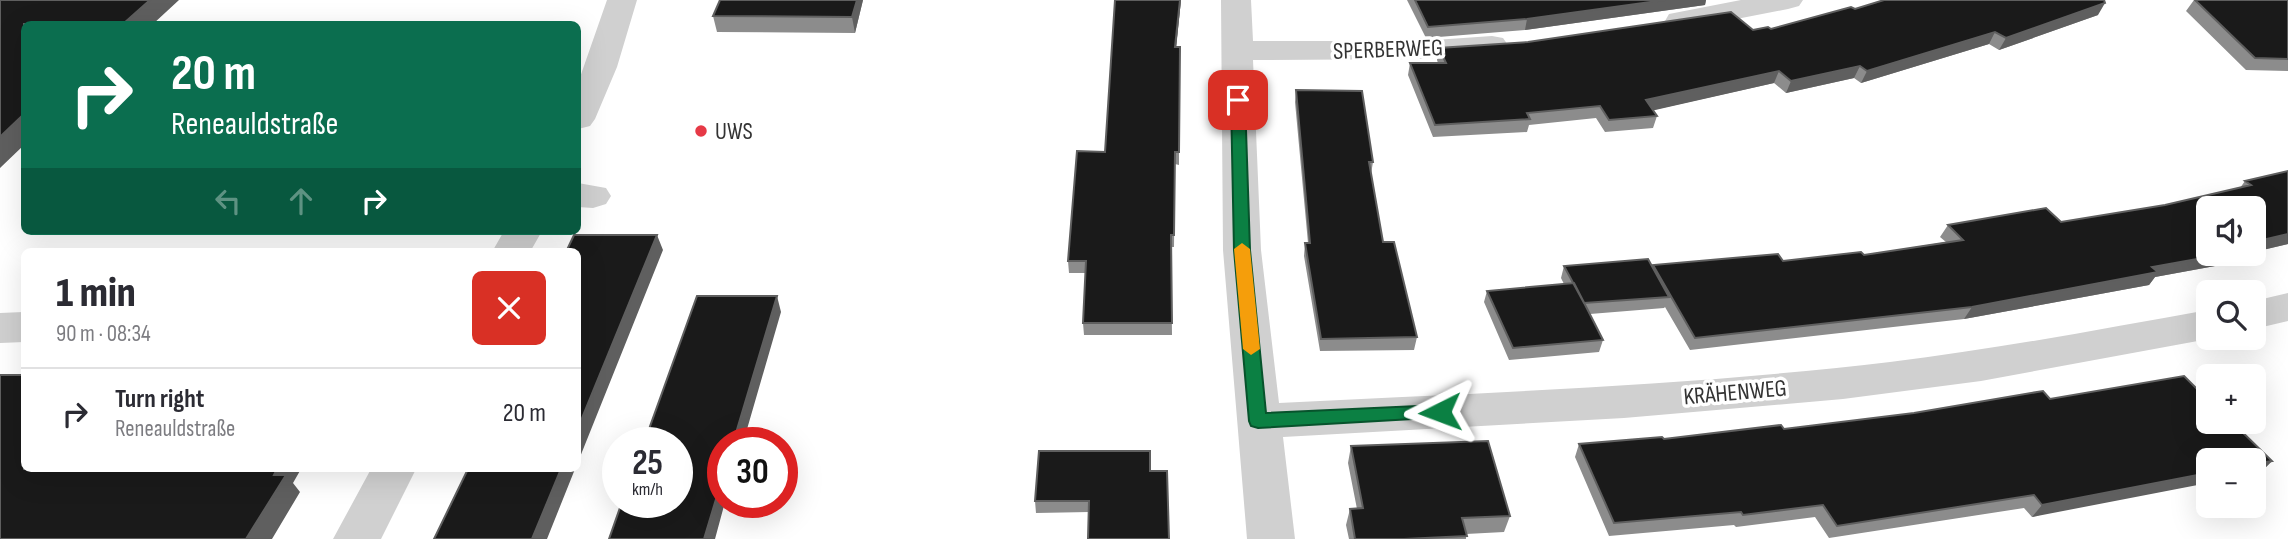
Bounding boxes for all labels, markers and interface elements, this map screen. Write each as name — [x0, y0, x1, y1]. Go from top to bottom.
street label: SPERBERWEG — [1332, 33, 1444, 66]
text: 20 m — [171, 45, 256, 104]
icon: right — [56, 49, 147, 140]
pin — [1208, 70, 1268, 130]
icon: arrive — [1219, 81, 1257, 119]
text: Reneauldstraße — [171, 105, 338, 144]
place label: UWS — [715, 117, 753, 146]
marker: UWS — [693, 123, 709, 139]
icon: left — [209, 182, 247, 220]
icon: ahead — [282, 182, 320, 220]
icon: right — [355, 182, 393, 220]
map controls — [2196, 196, 2266, 518]
button: sound — [2196, 196, 2266, 266]
text: 1 min — [56, 268, 136, 319]
button: close — [472, 271, 546, 345]
button: search — [2196, 280, 2266, 350]
text: 90 m · 08:34 — [56, 320, 151, 348]
button: + — [2196, 364, 2266, 434]
street label: KRÄHENWEG — [1682, 374, 1788, 411]
position arrow — [1403, 375, 1477, 449]
text: Turn right — [115, 384, 204, 415]
icon: right — [56, 395, 94, 433]
text: 20 m — [503, 398, 546, 429]
text: Reneauldstraße — [115, 415, 235, 443]
speed limit sign: 30 — [707, 427, 798, 518]
text: 25 — [632, 442, 663, 485]
button: − — [2196, 448, 2266, 518]
text: km/h — [632, 479, 663, 500]

